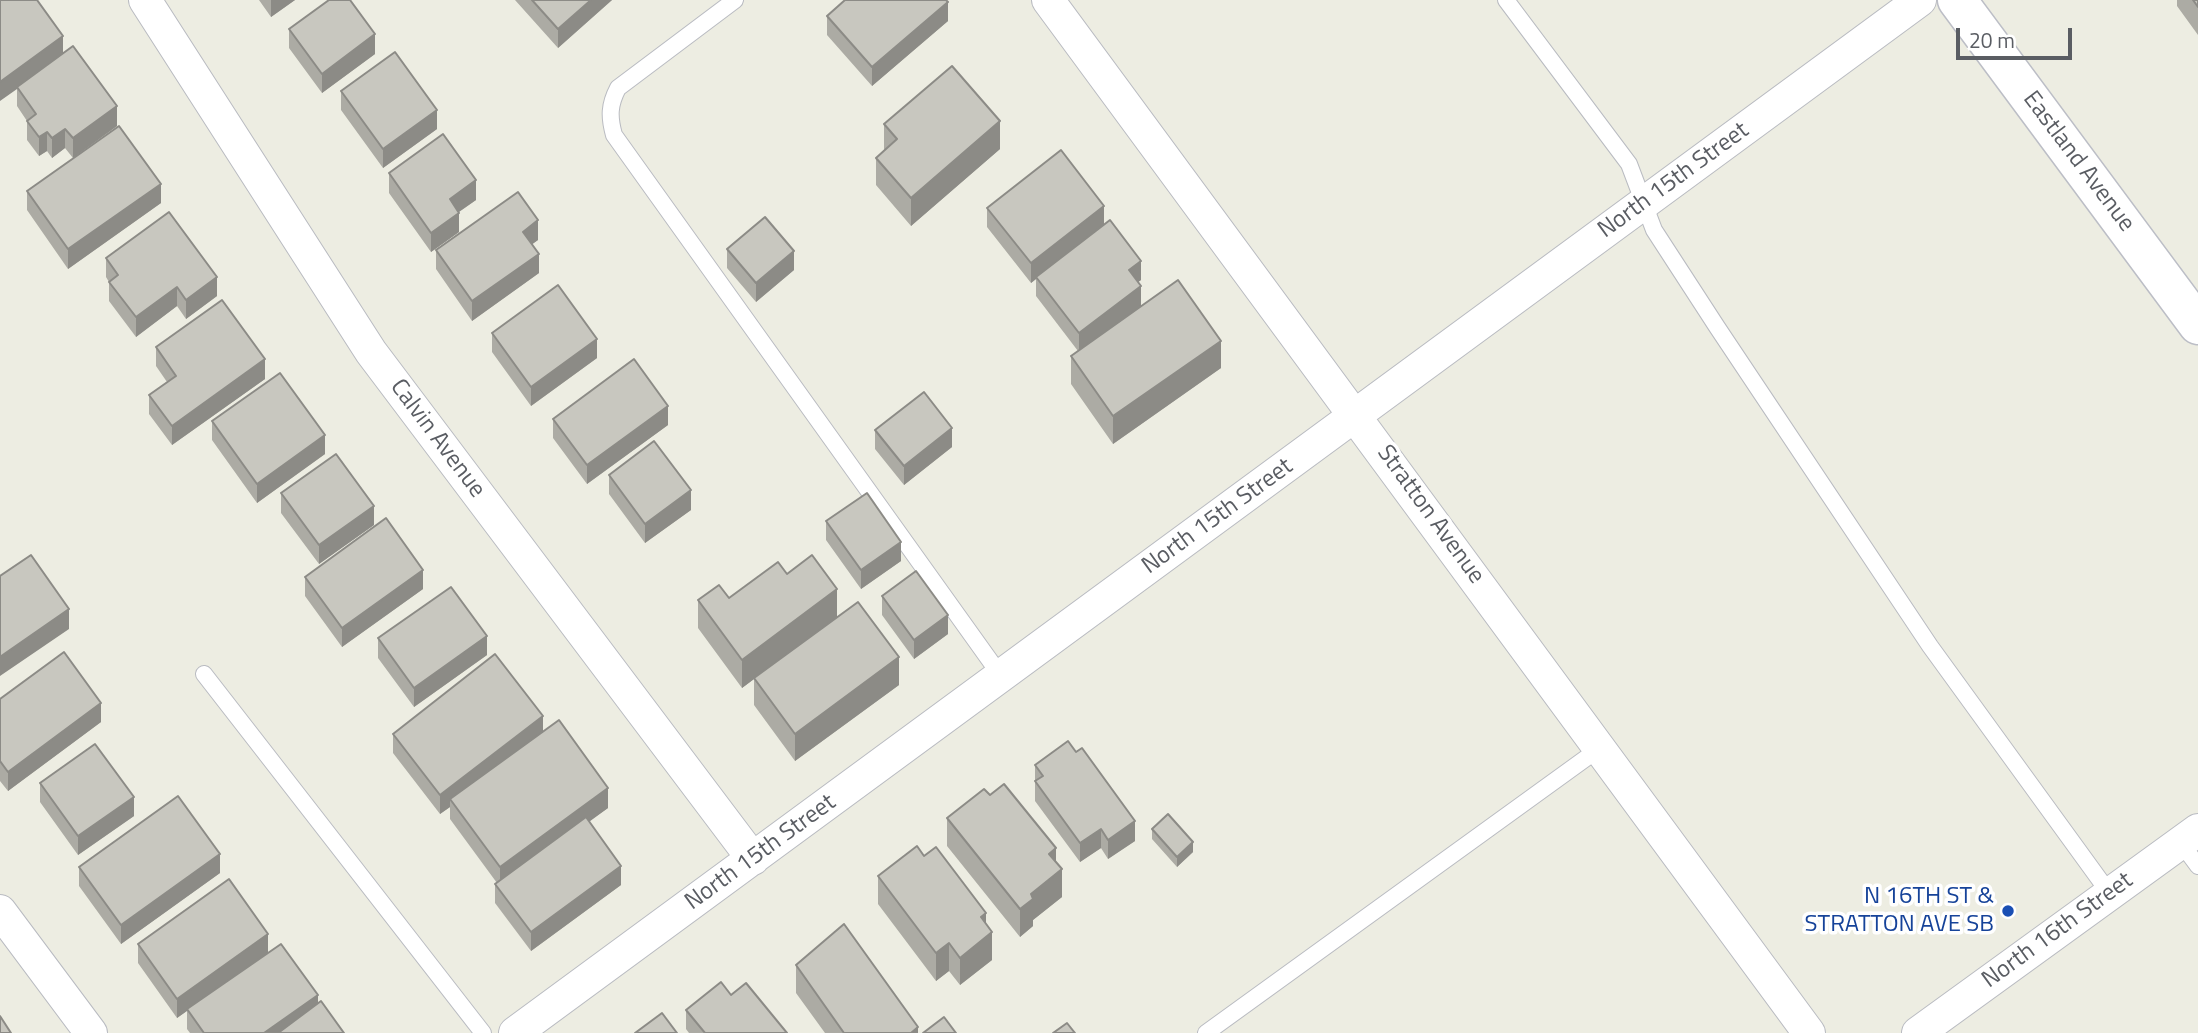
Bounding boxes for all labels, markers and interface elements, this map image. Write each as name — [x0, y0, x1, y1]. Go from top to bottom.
scale bar — [1960, 14, 2076, 58]
text: 20 m — [1969, 24, 2015, 56]
street label: Eastland Avenue — [2016, 86, 2140, 238]
street label: North 15th Street — [1593, 117, 1755, 245]
street label: Calvin Avenue — [383, 374, 491, 504]
street label: Stratton Avenue — [1370, 440, 1490, 590]
street label: North 15th Street — [1137, 453, 1299, 581]
street label: North 15th Street — [680, 789, 842, 917]
street label: North 16th Street — [1977, 867, 2139, 995]
place label: N 16TH ST & STRATTON AVE SB — [1805, 883, 1994, 939]
marker: N 16TH ST & STRATTON AVE SB — [2000, 903, 2016, 919]

